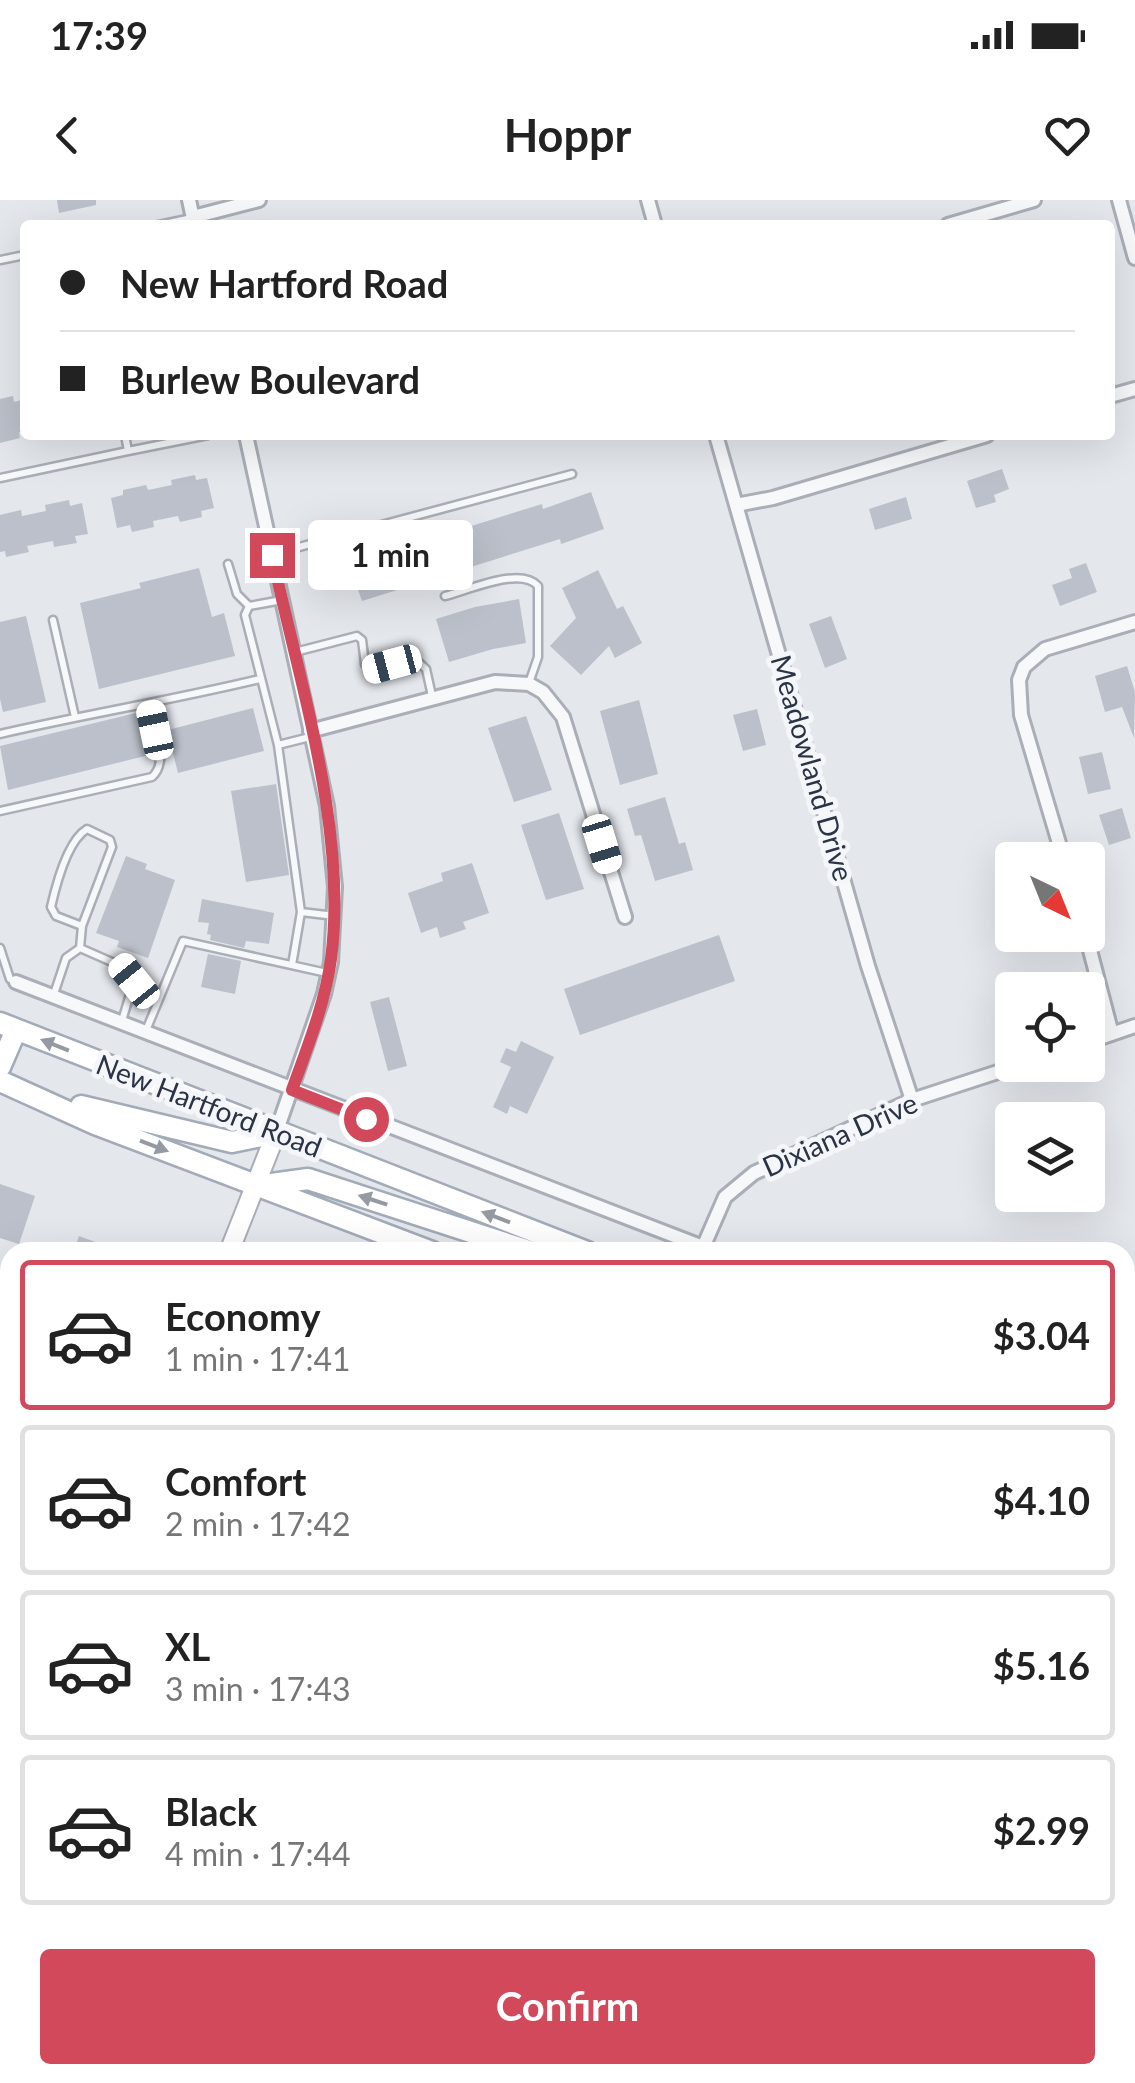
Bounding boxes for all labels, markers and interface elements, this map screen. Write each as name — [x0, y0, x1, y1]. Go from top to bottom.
text: 17:39 — [50, 12, 148, 58]
icon: back — [40, 108, 95, 163]
text: Hoppr — [504, 108, 631, 162]
icon: heart — [1040, 108, 1095, 163]
text: New Hartford Road — [120, 260, 448, 306]
text: Burlew Boulevard — [120, 356, 420, 402]
callout: 1 min — [307, 520, 472, 590]
route end — [250, 533, 295, 578]
text: 1 min — [351, 535, 430, 574]
car — [359, 642, 425, 686]
street label: Meadowland Drive — [764, 651, 861, 885]
car — [134, 698, 176, 762]
car — [579, 811, 625, 877]
north arrow — [995, 842, 1105, 952]
map controls — [995, 842, 1105, 1212]
car — [103, 948, 165, 1014]
button: locate — [995, 972, 1105, 1082]
one-way arrow — [40, 1037, 70, 1053]
street label: New Hartford Road — [92, 1046, 327, 1164]
street label: Dixiana Drive — [757, 1085, 922, 1183]
route start — [344, 1097, 389, 1142]
button: layers — [995, 1102, 1105, 1212]
one-way arrow — [139, 1139, 169, 1154]
one-way arrow — [358, 1192, 388, 1207]
one-way arrow — [481, 1209, 511, 1225]
icon: car — [45, 1290, 135, 1380]
text: Economy — [165, 1293, 320, 1339]
text: $3.04 — [993, 1312, 1090, 1358]
text: 1 min · 17:41 — [165, 1339, 351, 1378]
icon: car — [45, 1455, 135, 1545]
text: Comfort — [165, 1458, 306, 1504]
text: $4.10 — [993, 1477, 1090, 1523]
text: 2 min · 17:42 — [165, 1504, 351, 1543]
icon: car — [45, 1620, 135, 1710]
text: XL — [165, 1623, 210, 1669]
text: $5.16 — [993, 1642, 1090, 1688]
text: 3 min · 17:43 — [165, 1669, 351, 1708]
icon: car — [45, 1785, 135, 1875]
text: Black — [165, 1788, 257, 1834]
text: $2.99 — [993, 1807, 1090, 1853]
text: 4 min · 17:44 — [165, 1834, 351, 1873]
button: Confirm — [40, 1949, 1095, 2064]

